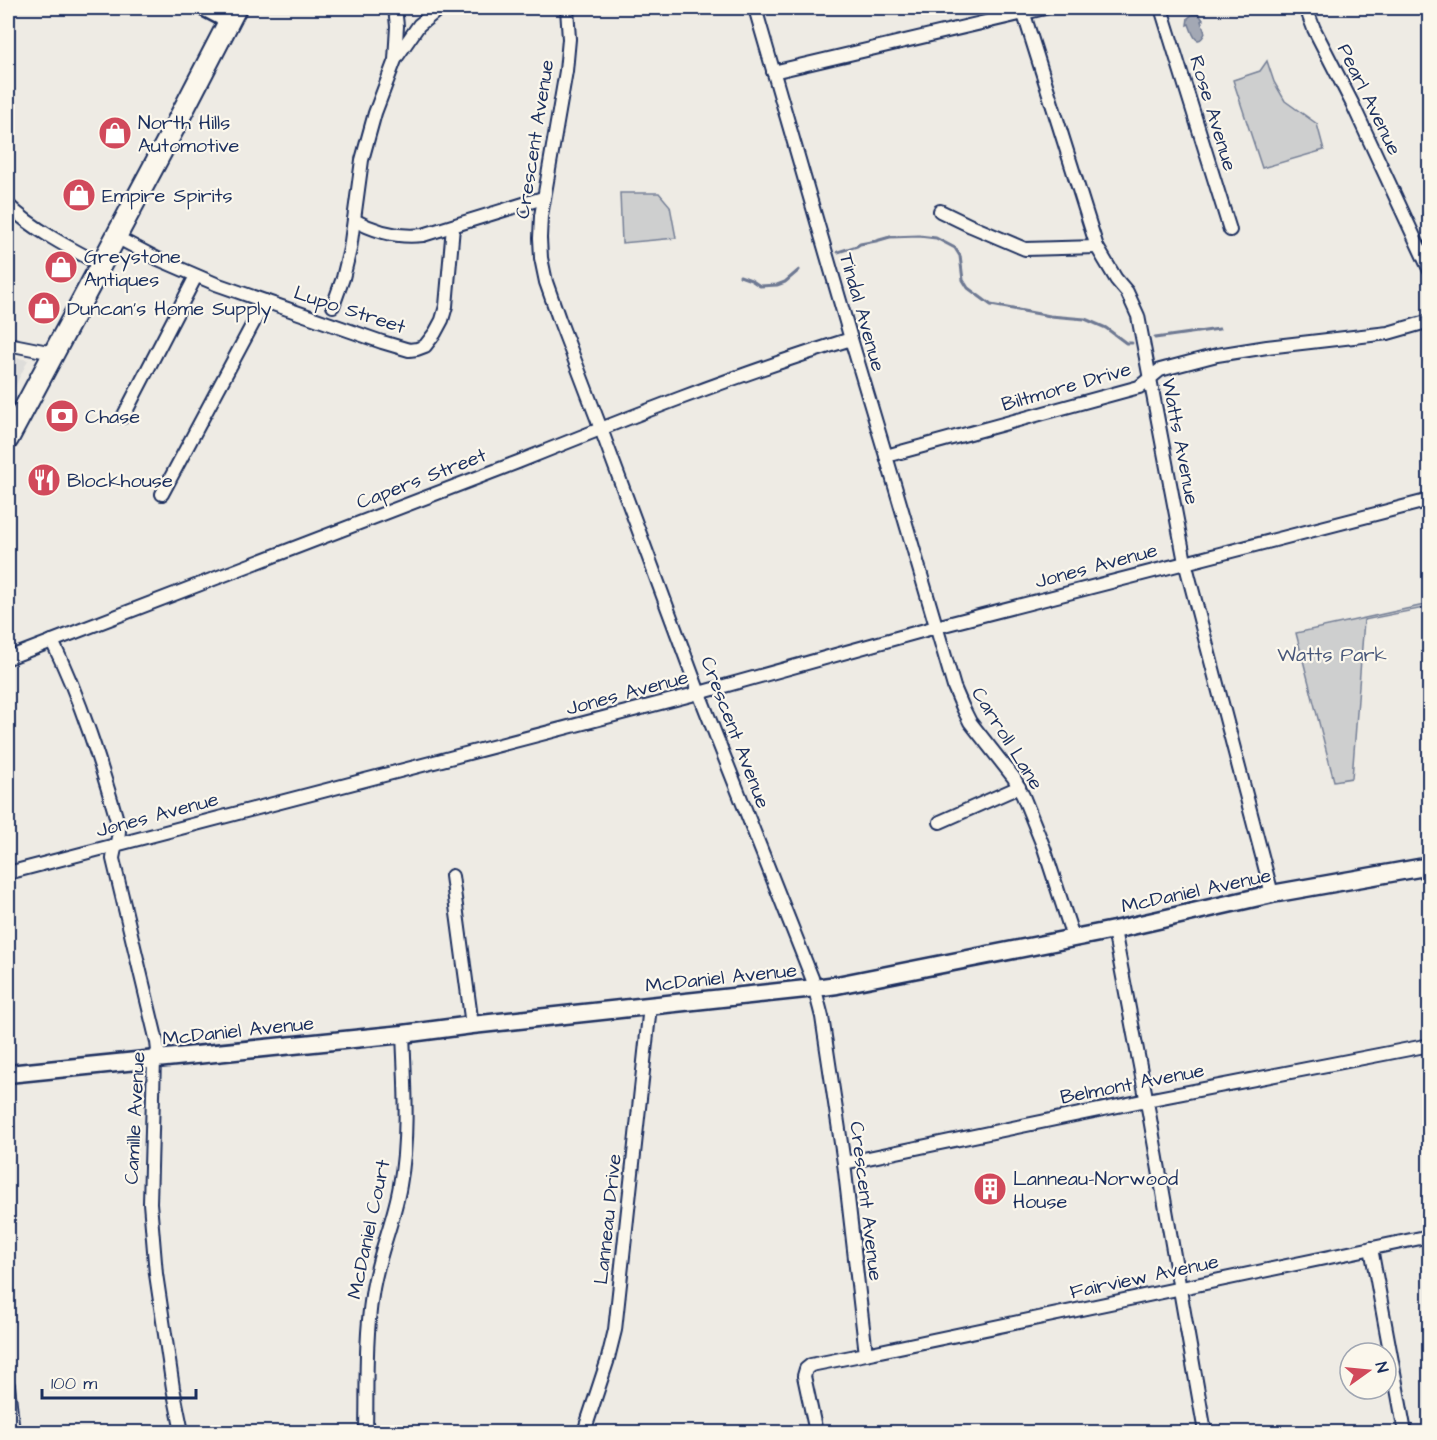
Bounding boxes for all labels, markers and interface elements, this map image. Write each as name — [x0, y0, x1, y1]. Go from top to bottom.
street label: Pearl Avenue — [1330, 39, 1408, 160]
street label: Rose Avenue — [1182, 52, 1244, 175]
street label: Crescent Avenue — [509, 57, 561, 221]
place label: North Hills Automotive — [138, 109, 240, 160]
shop icon: North Hills Automotive — [97, 115, 133, 151]
shop icon: Empire Spirits — [61, 177, 97, 213]
place label: Empire Spirits — [102, 182, 233, 210]
place label: Greystone Antiques — [84, 243, 181, 294]
shop icon: Greystone Antiques — [43, 249, 79, 285]
street label: Tindal Avenue — [832, 250, 892, 375]
street label: Lupo Street — [290, 279, 409, 341]
shop icon: Duncan's Home Supply — [26, 290, 62, 326]
place label: Duncan's Home Supply — [67, 295, 271, 324]
street label: Biltmore Drive — [998, 355, 1134, 419]
street label: Watts Avenue — [1154, 376, 1206, 507]
bank icon: Chase — [44, 398, 80, 434]
place label: Chase — [85, 403, 140, 431]
street label: Capers Street — [352, 441, 490, 517]
restaurant icon: Blockhouse — [26, 462, 62, 498]
place label: Blockhouse — [67, 467, 173, 495]
street label: Jones Avenue — [1032, 536, 1161, 596]
park label: Watts Park — [1277, 641, 1387, 669]
street label: Crescent Avenue — [693, 652, 777, 813]
street label: Jones Avenue — [563, 663, 692, 723]
street label: Carroll Lane — [964, 682, 1050, 796]
street label: Jones Avenue — [93, 785, 222, 845]
street label: McDaniel Avenue — [1119, 861, 1274, 921]
street label: McDaniel Avenue — [644, 956, 798, 1000]
street label: McDaniel Avenue — [161, 1009, 315, 1053]
street label: Camille Avenue — [118, 1051, 152, 1185]
street label: Belmont Avenue — [1058, 1056, 1207, 1112]
street label: Crescent Avenue — [842, 1120, 890, 1283]
street label: Lanneau Drive — [587, 1152, 629, 1286]
street label: McDaniel Court — [341, 1157, 397, 1302]
place label: Lanneau-Norwood House — [1013, 1165, 1178, 1216]
building icon: Lanneau-Norwood House — [972, 1171, 1008, 1207]
street label: Fairview Avenue — [1067, 1248, 1221, 1306]
north arrow — [1338, 1341, 1398, 1401]
text: N — [1370, 1360, 1393, 1375]
scale bar — [42, 1362, 196, 1400]
text: 100 m — [51, 1371, 97, 1396]

